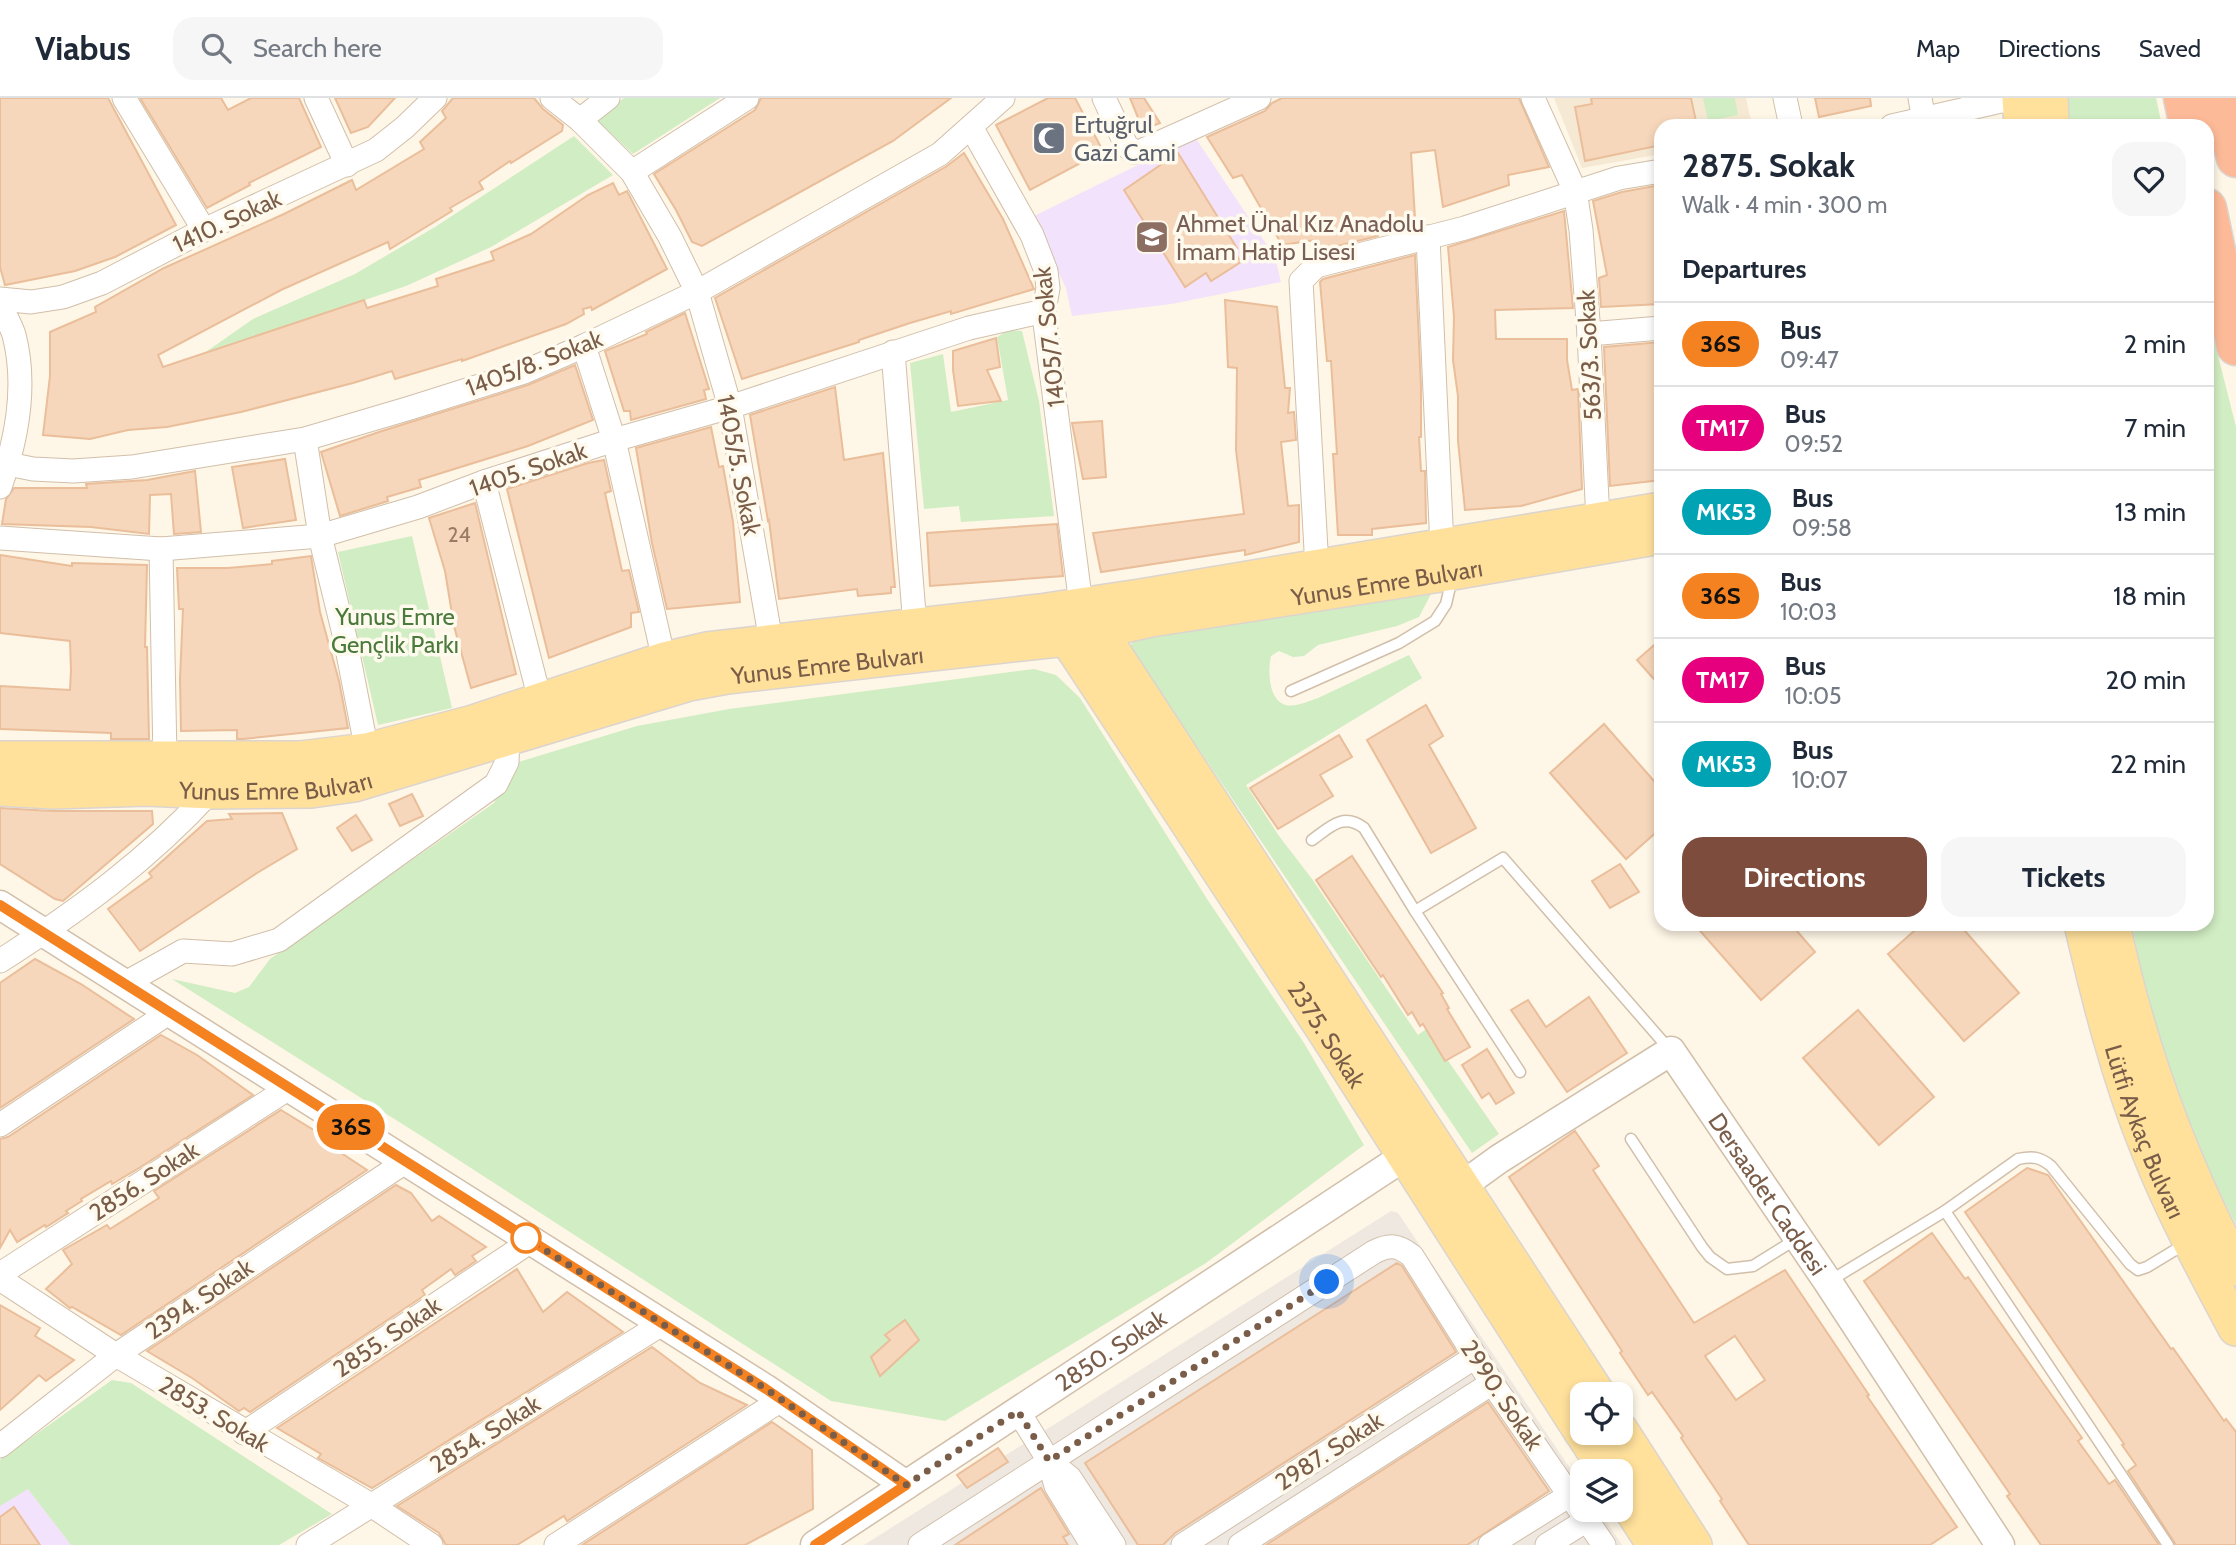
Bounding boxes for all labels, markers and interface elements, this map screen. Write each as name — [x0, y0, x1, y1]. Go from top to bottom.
search box — [173, 17, 663, 80]
text: Viabus — [35, 28, 131, 68]
icon: search — [197, 29, 235, 67]
text: Search here — [253, 32, 382, 64]
text: Map — [1916, 34, 1960, 63]
text: Directions — [1998, 34, 2101, 63]
text: Saved — [2139, 34, 2201, 63]
place label: Ertuğrul Gazi Cami — [1074, 110, 1176, 167]
mosque icon: Ertuğrul Gazi Cami — [1030, 119, 1068, 157]
button: heart — [2112, 142, 2186, 216]
text: 2875. Sokak — [1682, 145, 1855, 185]
street label: 1410. Sokak — [168, 183, 286, 259]
text: Walk · 4 min · 300 m — [1682, 191, 1888, 219]
place label: Ahmet Ünal Kız Anadolu İmam Hatip Lisesi — [1176, 209, 1424, 266]
school or university icon: Ahmet Ünal Kız Anadolu İmam Hatip Lisesi — [1133, 218, 1171, 256]
text: Departures — [1682, 253, 1806, 285]
street label: 1405/7. Sokak — [1027, 265, 1071, 409]
street label: 563/3. Sokak — [1571, 289, 1607, 421]
text: Bus — [1780, 314, 1821, 346]
street label: 1405/8. Sokak — [461, 324, 607, 402]
text: 2 min — [2124, 328, 2186, 360]
text: 36S — [1700, 329, 1741, 358]
text: 09:47 — [1780, 346, 1839, 374]
street label: 1405/5. Sokak — [711, 392, 767, 538]
text: Bus — [1785, 398, 1826, 430]
text: 7 min — [2124, 412, 2186, 444]
text: TM17 — [1696, 413, 1750, 442]
text: 09:52 — [1785, 430, 1843, 458]
street label: 1405. Sokak — [466, 435, 591, 503]
text: Bus — [1792, 482, 1833, 514]
text: 13 min — [2115, 496, 2186, 528]
text: MK53 — [1696, 497, 1757, 526]
text: 09:58 — [1792, 514, 1852, 542]
house number: 24 — [447, 522, 471, 547]
street label: Yunus Emre Bulvarı — [1288, 553, 1485, 612]
text: Bus — [1780, 566, 1821, 598]
text: 18 min — [2113, 580, 2186, 612]
text: 36S — [1700, 581, 1741, 610]
text: 10:03 — [1780, 598, 1837, 626]
park label: Yunus Emre Gençlik Parkı — [331, 602, 459, 659]
street label: Yunus Emre Bulvarı — [729, 640, 925, 690]
text: Bus — [1785, 650, 1826, 682]
text: 20 min — [2106, 664, 2186, 696]
text: TM17 — [1696, 665, 1750, 694]
text: 10:05 — [1785, 682, 1841, 710]
text: Bus — [1792, 734, 1833, 766]
text: 22 min — [2110, 748, 2186, 780]
text: MK53 — [1696, 749, 1757, 778]
street label: Yunus Emre Bulvarı — [178, 765, 375, 806]
text: 10:07 — [1792, 766, 1847, 794]
button: Directions — [1682, 837, 1927, 917]
button: Tickets — [1941, 837, 2186, 917]
street label: 2375. Sokak — [1282, 976, 1372, 1093]
street label: Lütfi Aykaç Bulvarı — [2099, 1041, 2191, 1223]
line badge: 36S — [311, 1104, 391, 1150]
street label: Dersaadet Caddesi — [1703, 1107, 1833, 1280]
text: 36S — [331, 1112, 371, 1141]
street label: 2856. Sokak — [84, 1135, 204, 1227]
unlabelled marker — [511, 1223, 541, 1253]
street label: 2394. Sokak — [140, 1252, 258, 1345]
your location — [1309, 1264, 1344, 1299]
street label: 2855. Sokak — [328, 1290, 447, 1384]
street label: 2850. Sokak — [1050, 1303, 1172, 1397]
street label: 2990. Sokak — [1455, 1334, 1550, 1456]
street label: 2853. Sokak — [154, 1370, 275, 1458]
map controls — [1570, 1382, 1633, 1522]
button: locate — [1570, 1382, 1633, 1445]
street label: 2854. Sokak — [425, 1389, 546, 1479]
street label: 2987. Sokak — [1270, 1405, 1388, 1496]
button: layers — [1570, 1459, 1633, 1522]

